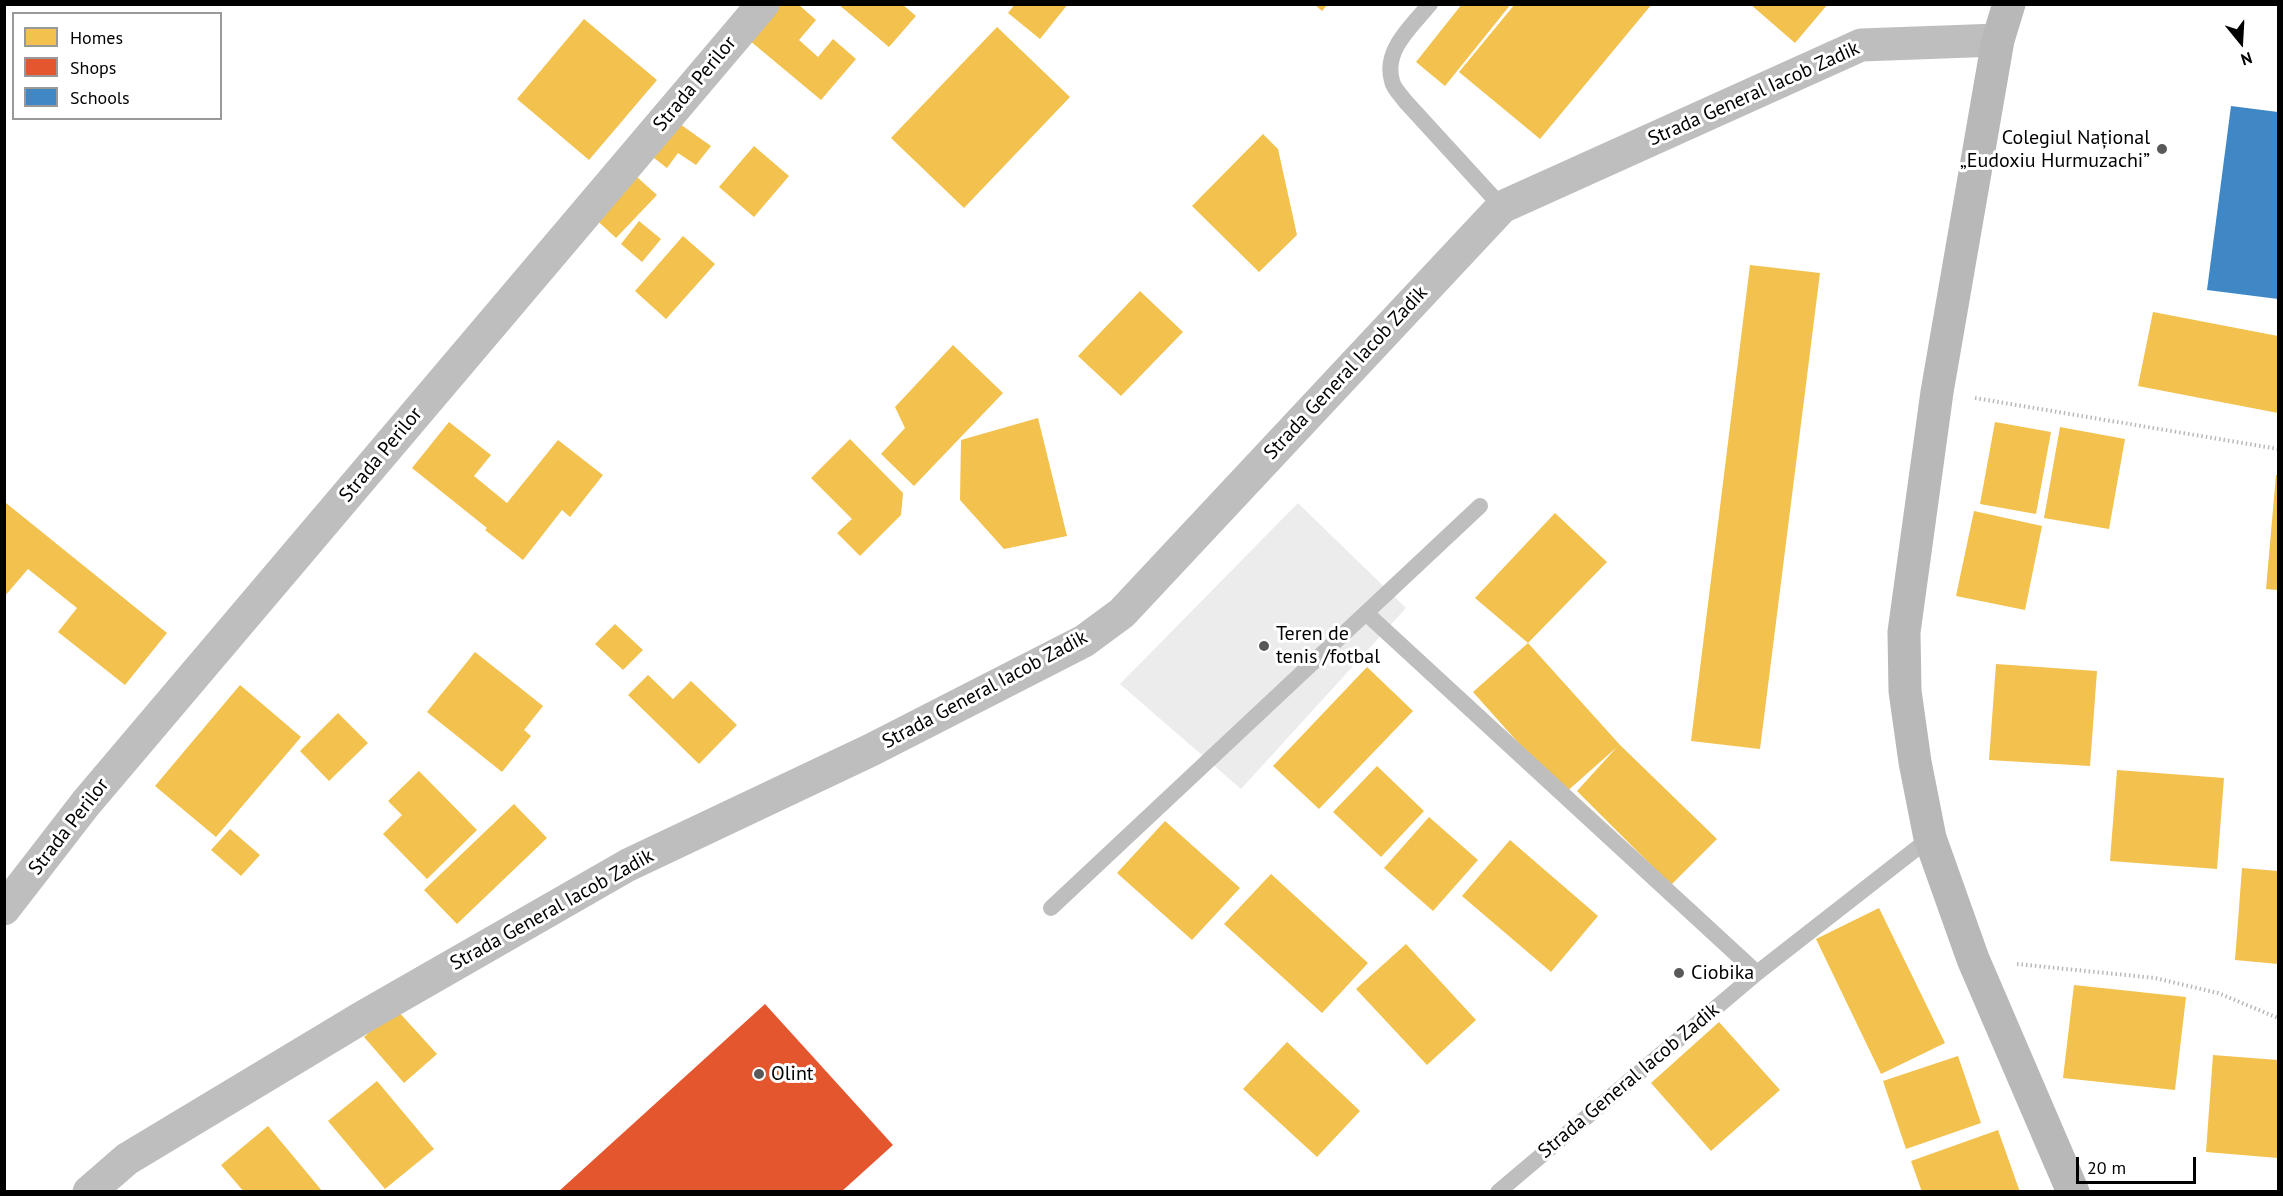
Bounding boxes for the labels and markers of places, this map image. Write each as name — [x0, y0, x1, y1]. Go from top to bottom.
place label: Colegiul Național „Eudoxiu Hurmuzachi” — [1960, 126, 2150, 173]
marker: Colegiul Național „Eudoxiu Hurmuzachi” — [2155, 142, 2169, 156]
place label: Teren de tenis /fotbal — [1276, 622, 1380, 669]
marker: Teren de tenis /fotbal — [1257, 639, 1271, 653]
place label: Ciobika — [1691, 961, 1754, 985]
marker: Ciobika — [1672, 966, 1686, 980]
place label: Olint — [771, 1062, 814, 1086]
marker: Olint — [752, 1067, 766, 1081]

